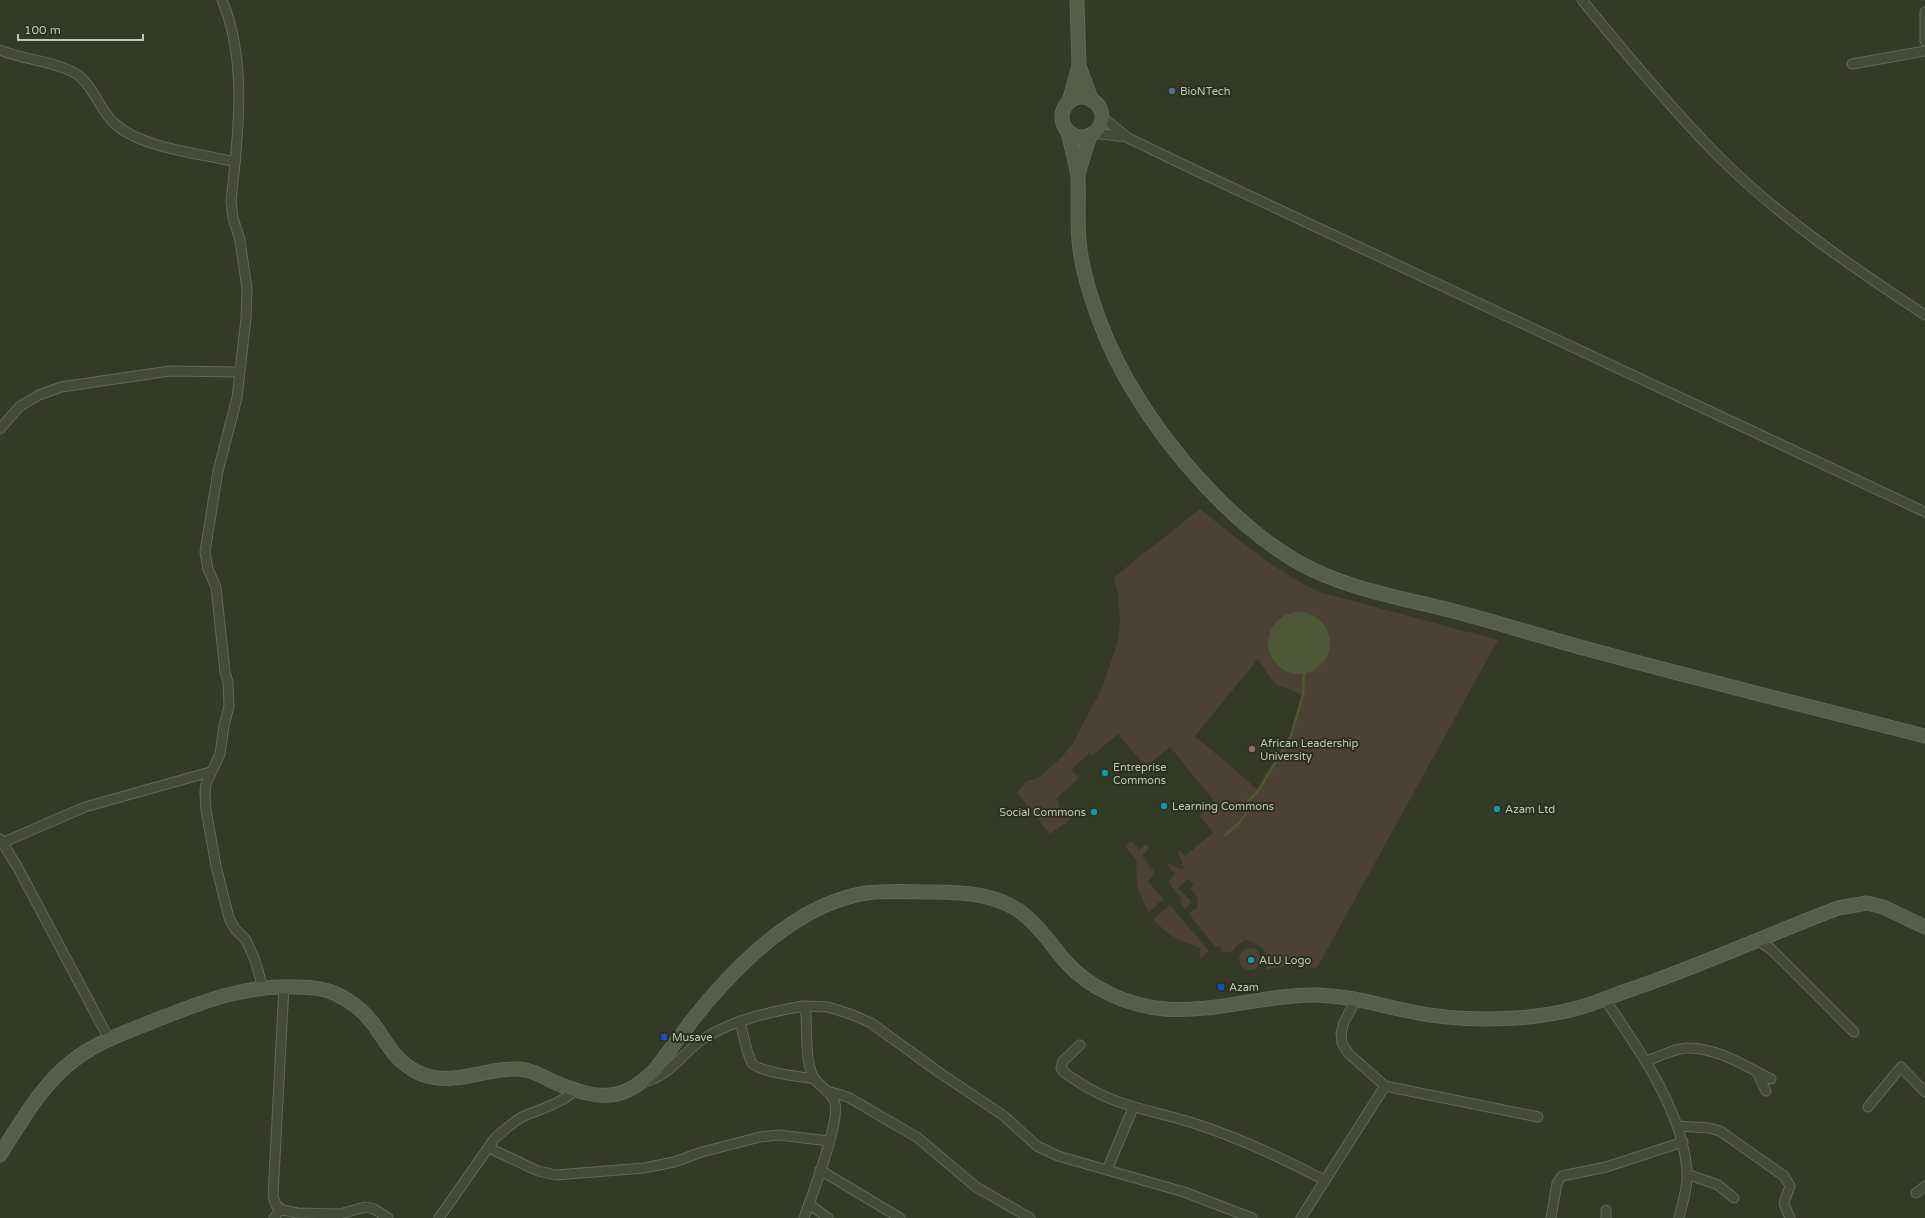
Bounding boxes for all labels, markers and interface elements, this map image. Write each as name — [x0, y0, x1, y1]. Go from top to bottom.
scale bar — [18, 16, 143, 42]
text: 100 m — [24, 23, 61, 37]
place label: BioNTech — [1180, 85, 1230, 98]
marker: BioNTech — [1167, 86, 1177, 96]
place label: African Leadership University — [1260, 737, 1359, 763]
marker: African Leadership University — [1247, 744, 1257, 754]
place label: Entreprise Commons — [1113, 761, 1166, 787]
marker: Entreprise Commons — [1100, 768, 1110, 778]
place label: Learning Commons — [1172, 800, 1274, 813]
marker: Learning Commons — [1159, 801, 1169, 811]
place label: Azam Ltd — [1505, 803, 1555, 816]
marker: Azam Ltd — [1492, 804, 1502, 814]
place label: Social Commons — [999, 806, 1086, 819]
marker: Social Commons — [1089, 807, 1099, 817]
place label: ALU Logo — [1259, 954, 1311, 967]
marker: ALU Logo — [1246, 955, 1256, 965]
place label: Azam — [1229, 981, 1259, 994]
marker: Azam — [1216, 982, 1226, 992]
place label: Musave — [672, 1031, 713, 1044]
marker: Musave — [659, 1032, 669, 1042]

